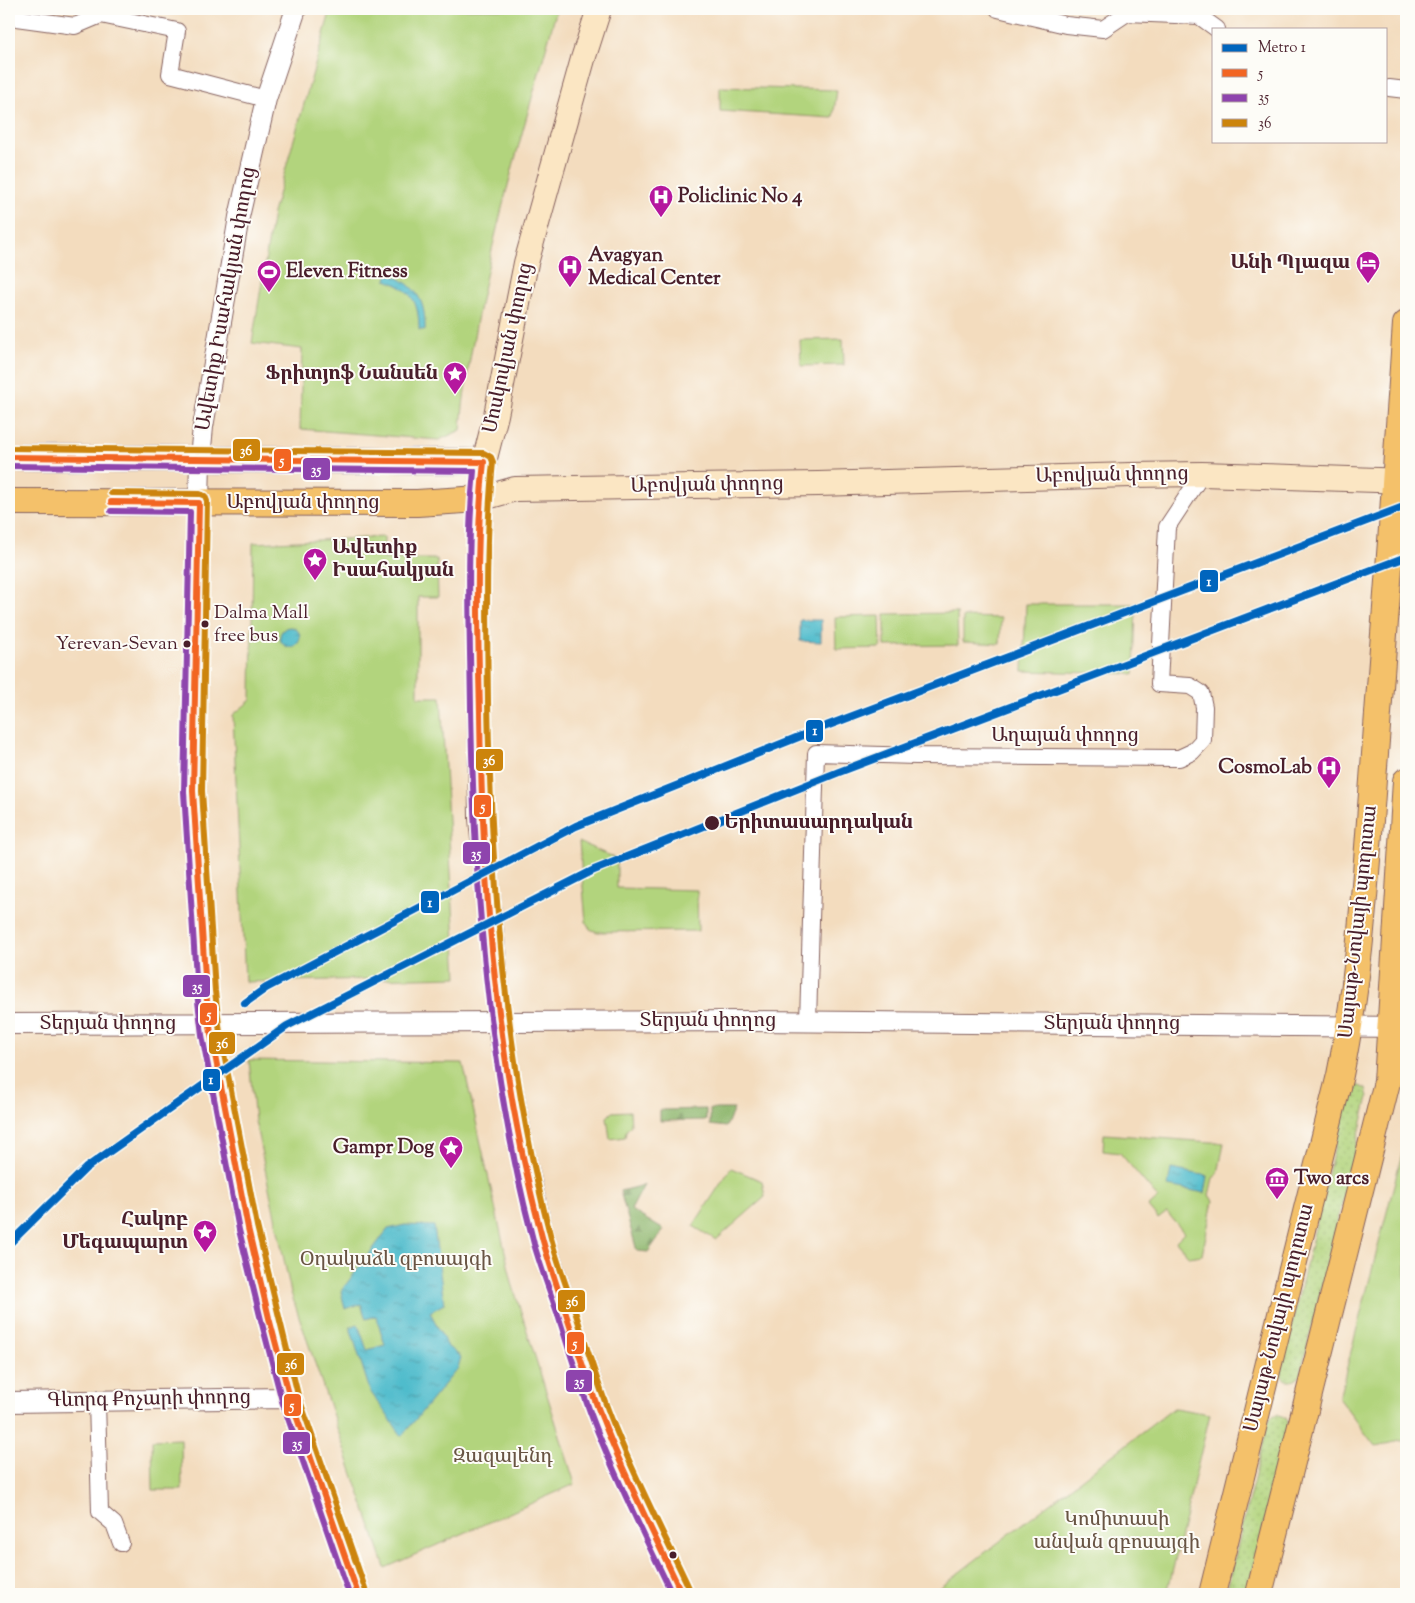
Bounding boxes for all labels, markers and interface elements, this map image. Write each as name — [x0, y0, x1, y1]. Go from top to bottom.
legend — [1212, 28, 1388, 142]
text: Metro 1 — [1258, 38, 1306, 59]
text: 5 — [1257, 64, 1263, 85]
text: 35 — [1258, 88, 1269, 109]
text: 36 — [1258, 114, 1271, 135]
street label: Ավետիք Իսահակյան փողոց — [189, 165, 265, 433]
place label: Policlinic No 4 — [678, 183, 802, 212]
hospital icon: Policlinic No 4 — [648, 184, 674, 218]
place label: Avagyan Medical Center — [588, 242, 721, 294]
place label: Անի Պլազա — [1230, 249, 1350, 278]
hotel icon: Անի Պլազա — [1355, 250, 1381, 284]
hospital icon: Avagyan Medical Center — [557, 254, 583, 288]
place label: Eleven Fitness — [286, 258, 408, 287]
sports icon: Eleven Fitness — [256, 259, 282, 293]
street label: Մոսկովյան փողոց — [477, 260, 541, 436]
place label: Ֆրիտյոֆ Նանսեն — [266, 360, 438, 389]
place icon: Ֆրիտյոֆ Նանսեն — [442, 361, 468, 395]
line badge: 36 — [232, 438, 261, 462]
text: 36 — [240, 442, 252, 462]
line badge: 5 — [273, 448, 292, 472]
text: 5 — [279, 452, 285, 472]
line badge: 35 — [302, 457, 331, 481]
street label: Աբովյան փողոց — [1035, 460, 1189, 492]
text: 35 — [311, 461, 321, 481]
street label: Աբովյան փողոց — [630, 470, 784, 502]
street label: Աբովյան փողոց — [226, 489, 380, 518]
place label: Ավետիք Իսահակյան — [332, 534, 454, 586]
place icon: Ավետիք Իսահակյան — [302, 547, 328, 581]
line badge: 1 — [1199, 569, 1219, 593]
text: 1 — [1207, 573, 1212, 593]
place label: Dalma Mall free bus — [214, 600, 308, 650]
marker: Dalma Mall free bus — [200, 619, 210, 629]
place label: Yerevan-Sevan — [56, 631, 178, 658]
marker: Yerevan-Sevan — [182, 639, 192, 649]
line badge: 1 — [805, 719, 824, 743]
text: 1 — [813, 722, 818, 742]
street label: Աղայան փողոց — [991, 722, 1139, 751]
line badge: 36 — [475, 748, 504, 772]
text: 36 — [483, 752, 495, 772]
place label: CosmoLab — [1218, 754, 1312, 783]
hospital icon: CosmoLab — [1316, 755, 1342, 789]
line badge: 5 — [473, 794, 492, 818]
text: 5 — [480, 798, 486, 818]
street label: Սայաթ-Նովայի պողոտա — [1332, 804, 1386, 1040]
place label: Երիտասարդական — [724, 809, 913, 838]
marker: Երիտասարդական — [703, 814, 721, 832]
line badge: 35 — [462, 841, 491, 865]
text: 35 — [471, 845, 481, 865]
line badge: 1 — [420, 890, 440, 914]
text: 1 — [428, 894, 433, 914]
line badge: 35 — [182, 974, 211, 998]
text: 35 — [192, 978, 202, 998]
line badge: 5 — [199, 1002, 218, 1026]
text: 5 — [206, 1006, 212, 1026]
street label: Տերյան փողոց — [640, 1007, 776, 1036]
street label: Տերյան փողոց — [40, 1010, 176, 1039]
street label: Տերյան փողոց — [1044, 1010, 1180, 1039]
line badge: 36 — [208, 1031, 236, 1055]
text: 36 — [216, 1035, 228, 1055]
line badge: 1 — [202, 1068, 221, 1092]
text: 1 — [209, 1071, 214, 1091]
place label: Gampr Dog — [333, 1134, 434, 1163]
place icon: Gampr Dog — [438, 1135, 464, 1169]
place label: Two arcs — [1294, 1165, 1369, 1194]
museum icon: Two arcs — [1264, 1166, 1290, 1200]
street label: Սայաթ-Նովայի պողոտա — [1238, 1201, 1322, 1435]
place label: Հակոբ Մեգապարտ — [62, 1206, 188, 1258]
place icon: Հակոբ Մեգապարտ — [192, 1219, 218, 1253]
park label: Օղակաձև զբոսայգի — [300, 1246, 492, 1275]
line badge: 36 — [557, 1289, 586, 1313]
text: 36 — [566, 1293, 578, 1313]
line badge: 5 — [566, 1331, 585, 1355]
text: 5 — [572, 1335, 578, 1355]
line badge: 36 — [276, 1352, 305, 1376]
text: 36 — [285, 1356, 297, 1376]
line badge: 35 — [565, 1369, 593, 1393]
text: 35 — [574, 1373, 584, 1393]
street label: Գևորգ Քոչարի փողոց — [47, 1384, 251, 1416]
line badge: 5 — [283, 1393, 302, 1417]
text: 5 — [289, 1397, 295, 1417]
line badge: 35 — [282, 1431, 311, 1455]
text: 35 — [292, 1435, 302, 1455]
park label: Զազալենդ — [453, 1443, 553, 1472]
park label: Կոմիտասի անվան զբոսայգի — [1034, 1506, 1200, 1558]
unlabelled marker — [668, 1550, 678, 1560]

